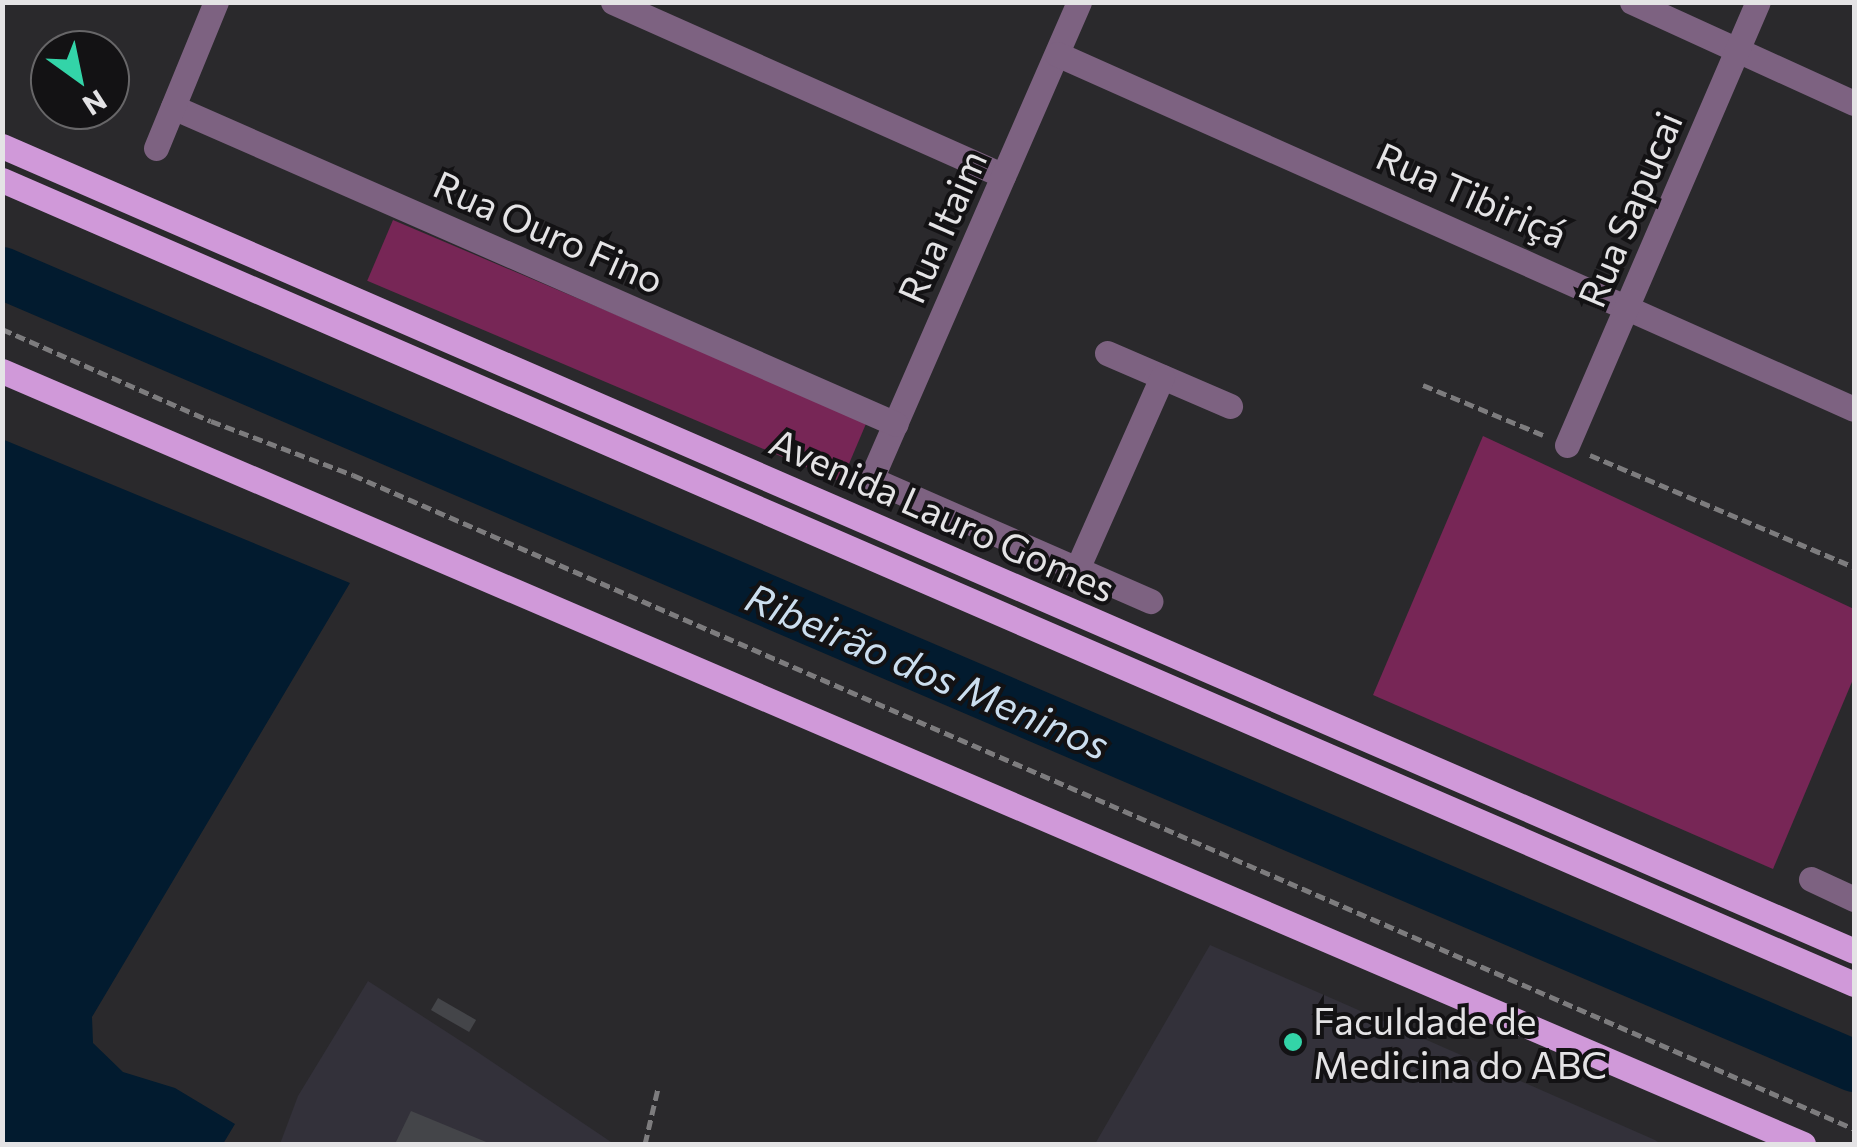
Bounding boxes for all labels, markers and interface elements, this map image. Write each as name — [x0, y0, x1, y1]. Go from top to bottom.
north arrow — [30, 30, 130, 130]
text: N — [77, 84, 113, 123]
street label: Rua Sapucai — [1567, 104, 1691, 314]
street label: Rua Tibiriçá — [1370, 132, 1574, 256]
street label: Rua Itaim — [887, 142, 995, 310]
street label: Rua Ouro Fino — [427, 160, 671, 302]
street label: Avenida Lauro Gomes — [763, 417, 1123, 611]
water label: Ribeirão dos Meninos — [739, 572, 1117, 768]
place label: Faculdade de Medicina do ABC — [1313, 997, 1607, 1086]
marker: Faculdade de Medicina do ABC — [1282, 1031, 1304, 1053]

